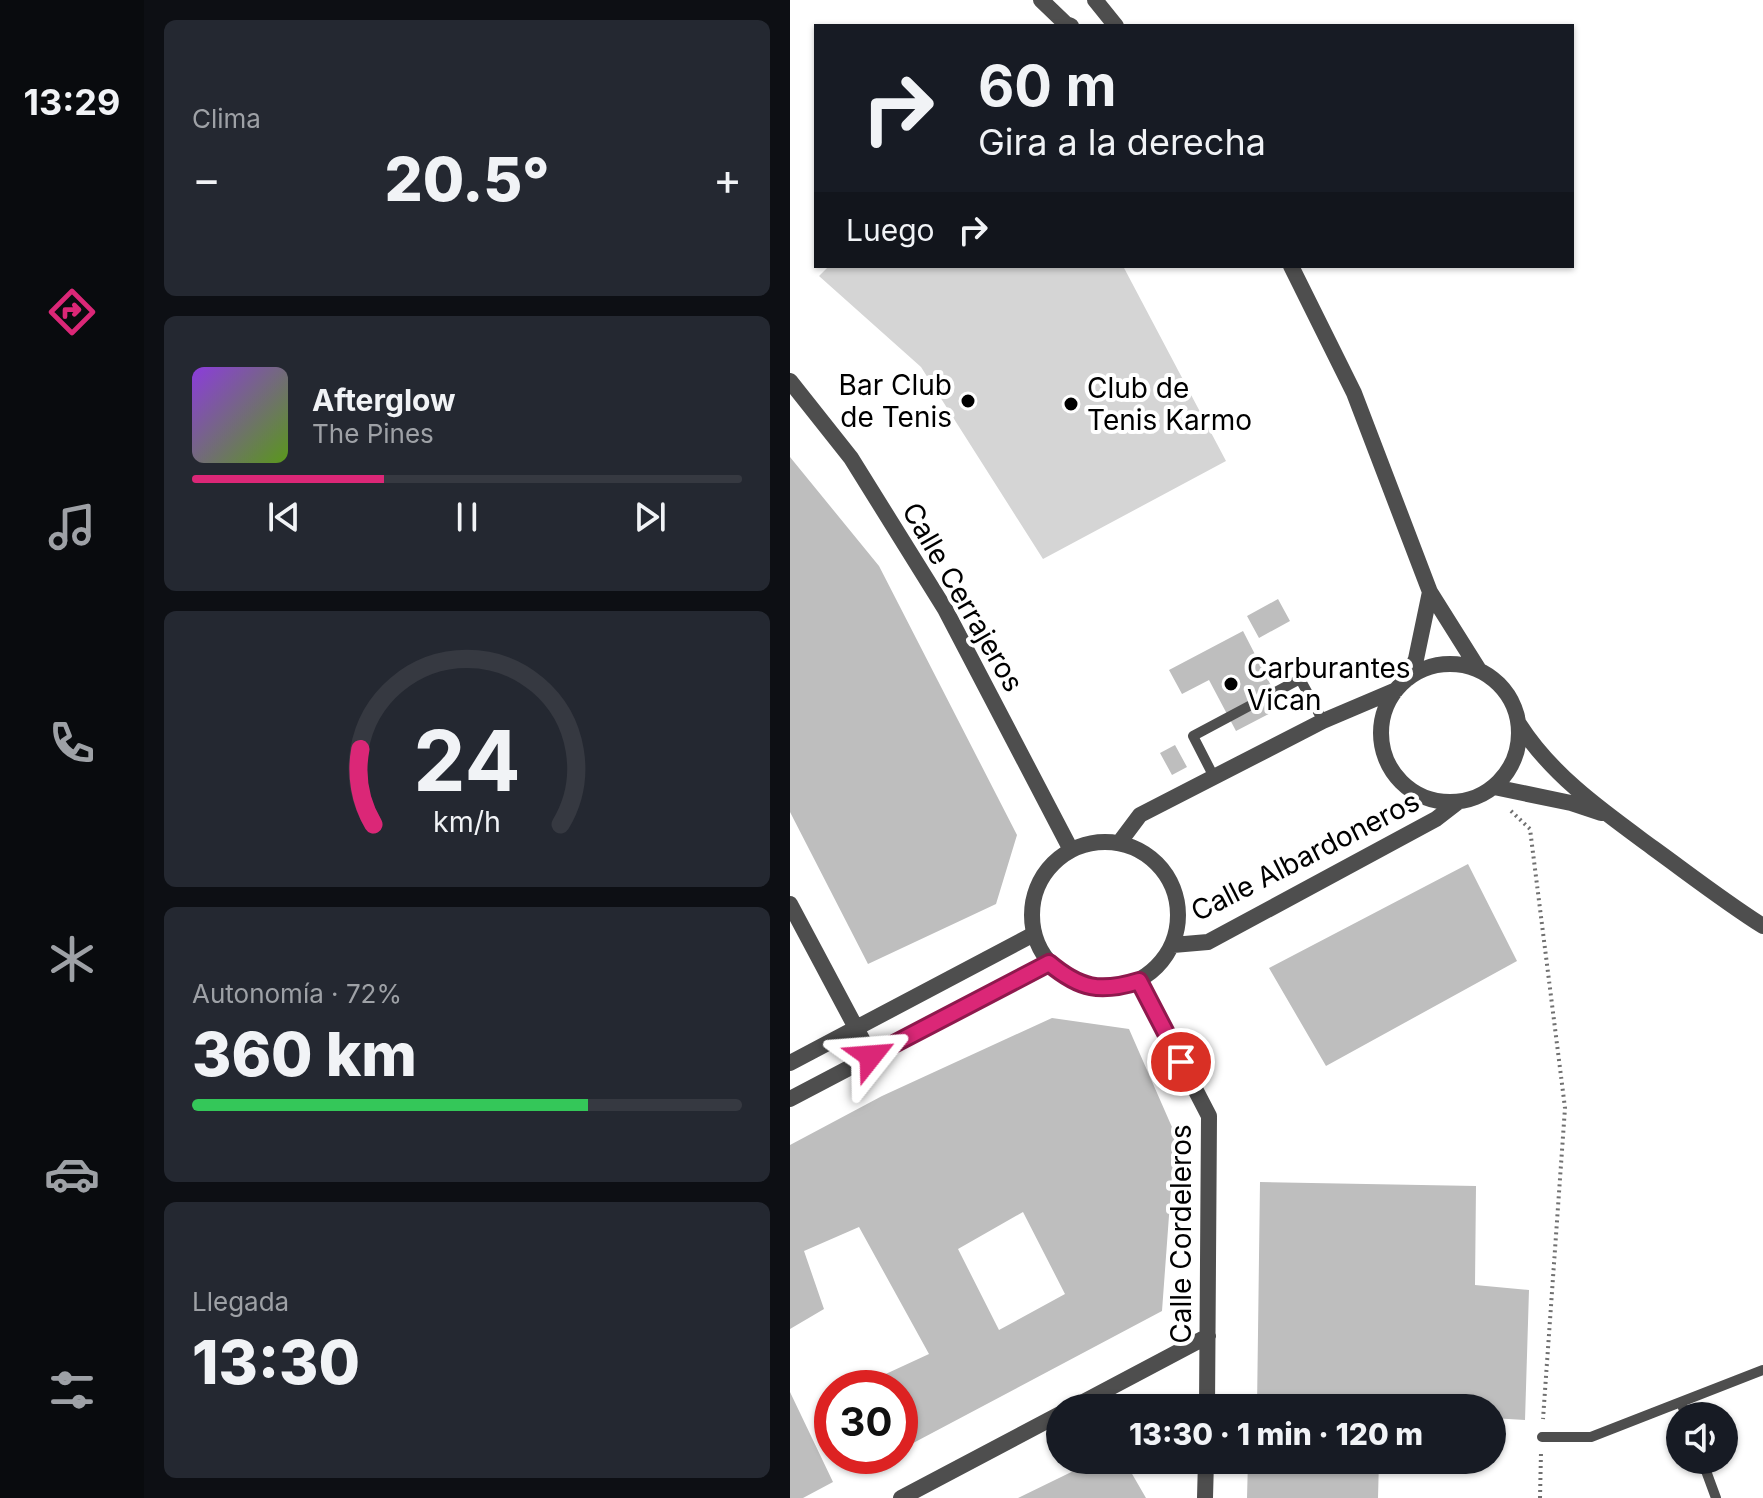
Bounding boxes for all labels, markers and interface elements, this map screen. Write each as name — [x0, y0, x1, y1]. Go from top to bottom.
text: 60 m — [978, 52, 1117, 120]
icon: right — [846, 56, 950, 160]
text: 13:29 — [24, 80, 120, 124]
text: Clima — [192, 103, 261, 134]
text: Gira a la derecha — [978, 120, 1266, 164]
text: 20.5° — [384, 143, 550, 215]
text: − — [192, 152, 221, 206]
text: + — [713, 152, 742, 206]
icon: right — [951, 208, 995, 252]
text: Luego — [846, 212, 935, 248]
icon: directions — [44, 284, 100, 340]
place label: Bar Club de Tenis — [839, 368, 952, 434]
place label: Club de Tenis Karmo — [1087, 371, 1252, 437]
text: Afterglow — [312, 382, 456, 418]
marker: Bar Club de Tenis — [959, 392, 977, 410]
marker: Club de Tenis Karmo — [1062, 395, 1080, 413]
text: The Pines — [312, 418, 434, 449]
icon: previous — [262, 495, 306, 539]
icon: pause — [445, 495, 489, 539]
icon: next — [628, 495, 672, 539]
street label: Calle Cerrajeros — [895, 496, 1031, 698]
icon: music — [44, 499, 100, 555]
place label: Carburantes Vican — [1247, 651, 1411, 717]
marker: Carburantes Vican — [1222, 675, 1240, 693]
text: 24 — [413, 710, 521, 811]
icon: phone — [44, 715, 100, 771]
street label: Calle Albardoneros — [1185, 784, 1425, 928]
text: km/h — [433, 804, 501, 839]
icon: climate — [44, 931, 100, 987]
text: Autonomía · 72% — [192, 978, 402, 1009]
position arrow — [829, 1014, 913, 1098]
text: 360 km — [192, 1018, 417, 1090]
pin — [1147, 1028, 1215, 1096]
icon: arrive — [1159, 1040, 1203, 1084]
street label: Calle Cordeleros — [1164, 1124, 1198, 1344]
icon: car — [44, 1146, 100, 1202]
text: Llegada — [192, 1286, 289, 1317]
text: 13:30 — [192, 1326, 360, 1398]
icon: filters — [44, 1362, 100, 1418]
speed limit sign: 30 — [814, 1370, 918, 1474]
map controls — [1666, 1402, 1738, 1474]
button: sound — [1666, 1402, 1738, 1474]
text: 13:30 · 1 min · 120 m — [1129, 1416, 1423, 1452]

